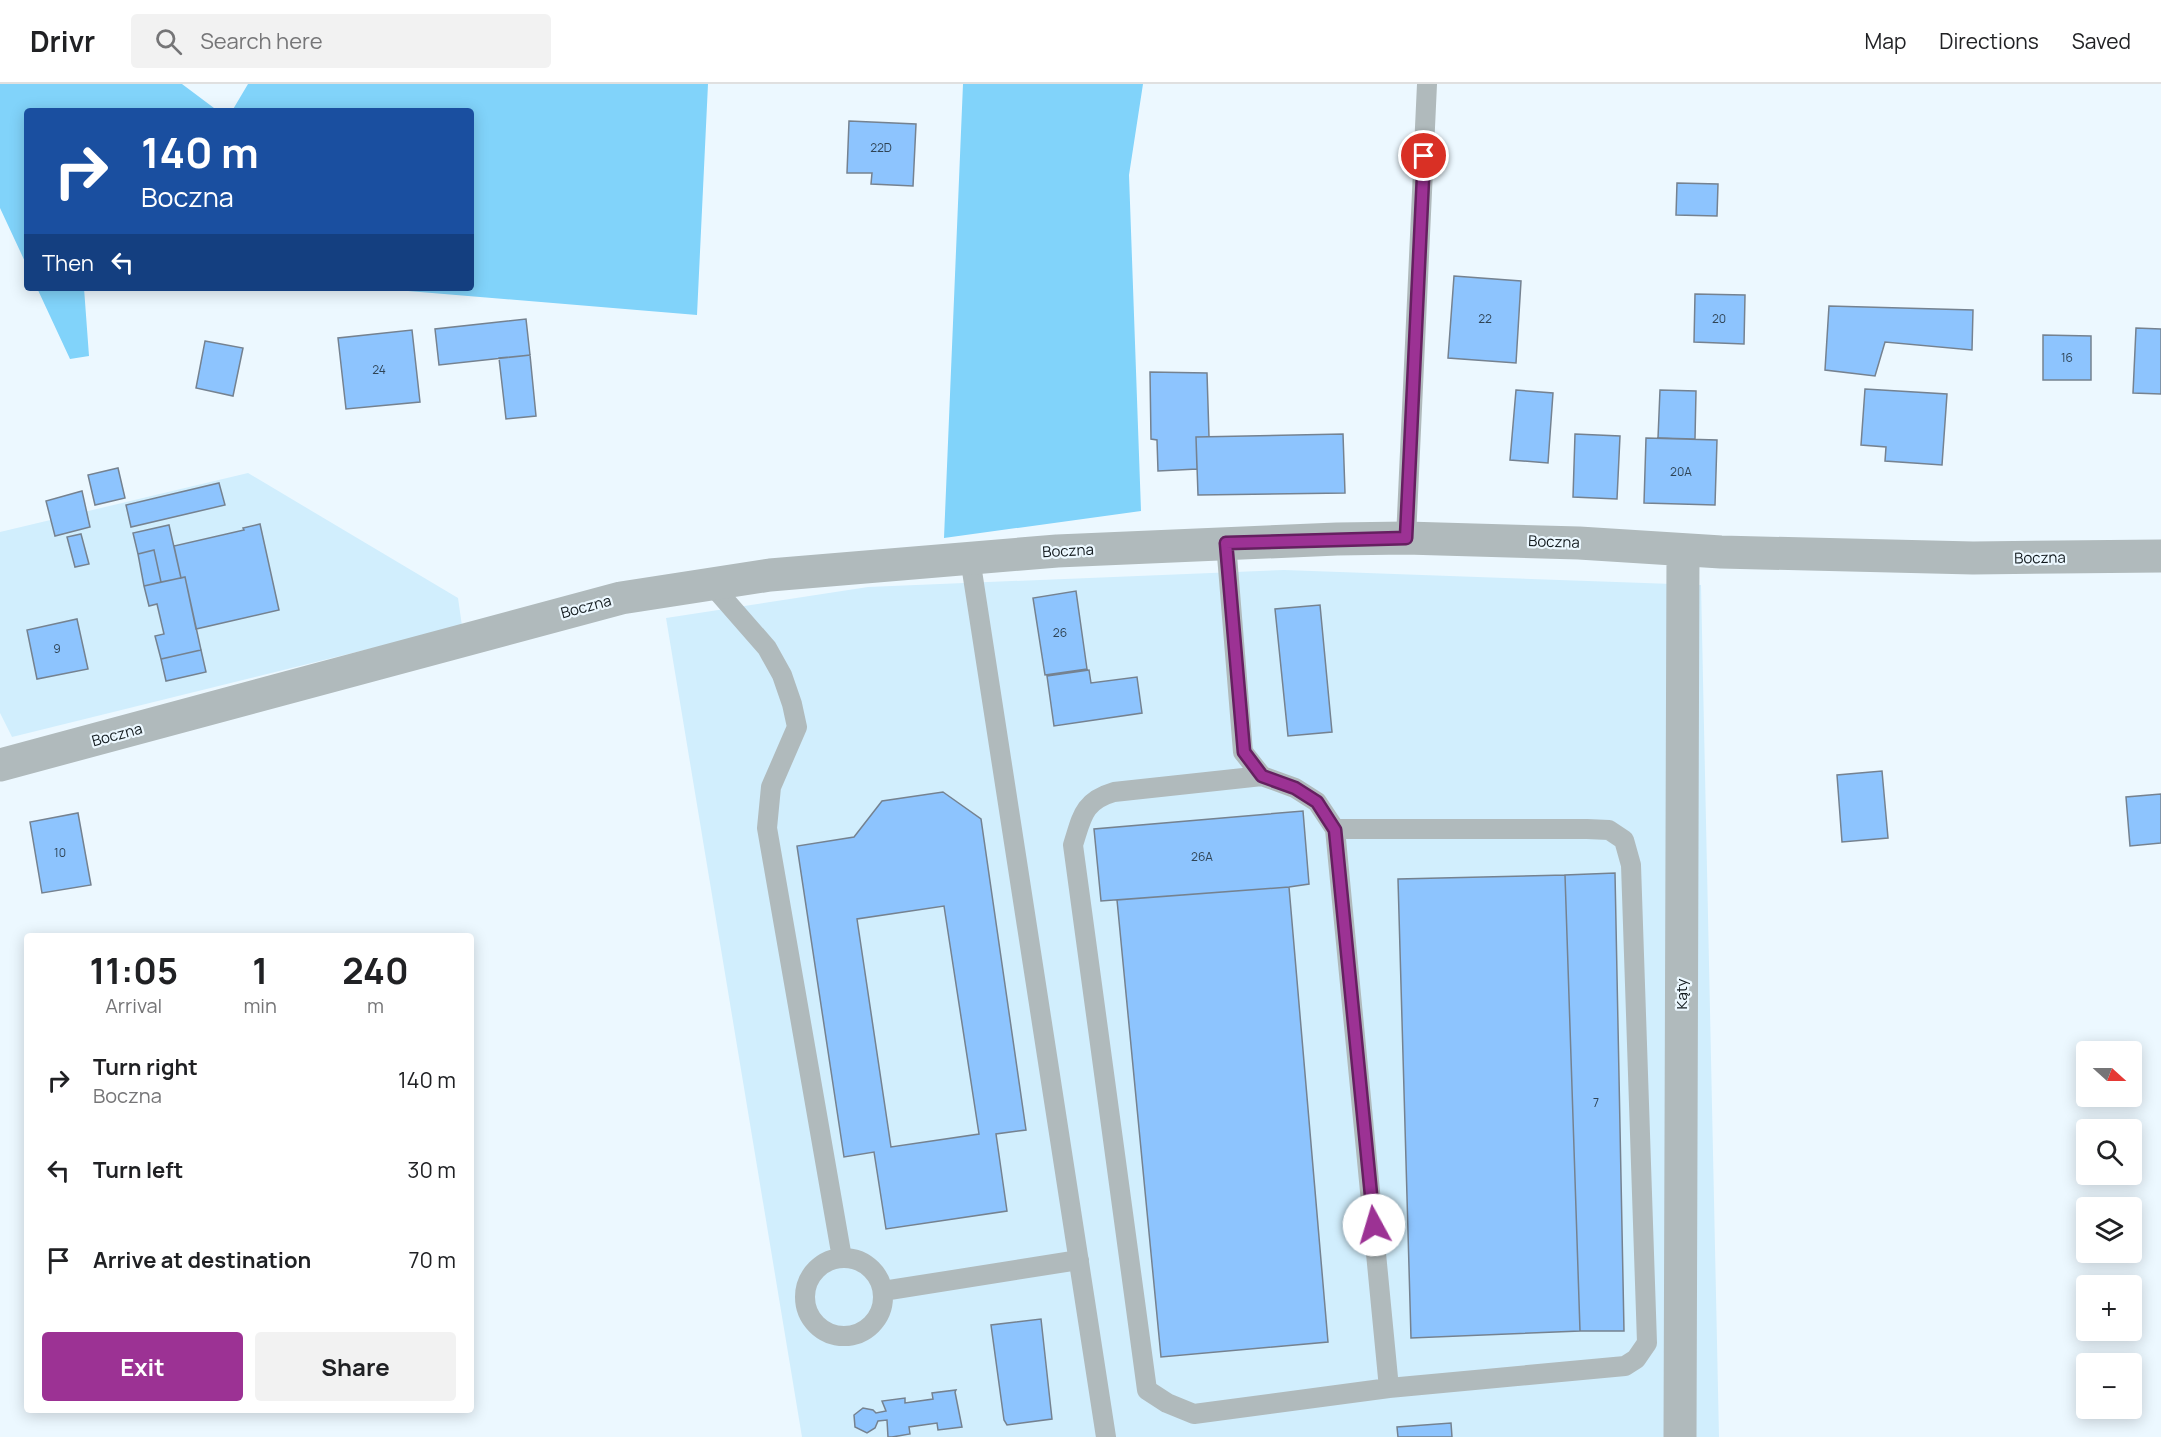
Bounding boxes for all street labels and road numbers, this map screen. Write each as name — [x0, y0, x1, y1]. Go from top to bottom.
street label: Boczna — [1528, 530, 1580, 553]
street label: Boczna — [1042, 539, 1094, 562]
street label: Boczna — [2014, 547, 2066, 568]
street label: Boczna — [558, 590, 613, 623]
street label: Boczna — [89, 718, 144, 751]
street label: Kąty — [1671, 978, 1692, 1009]

